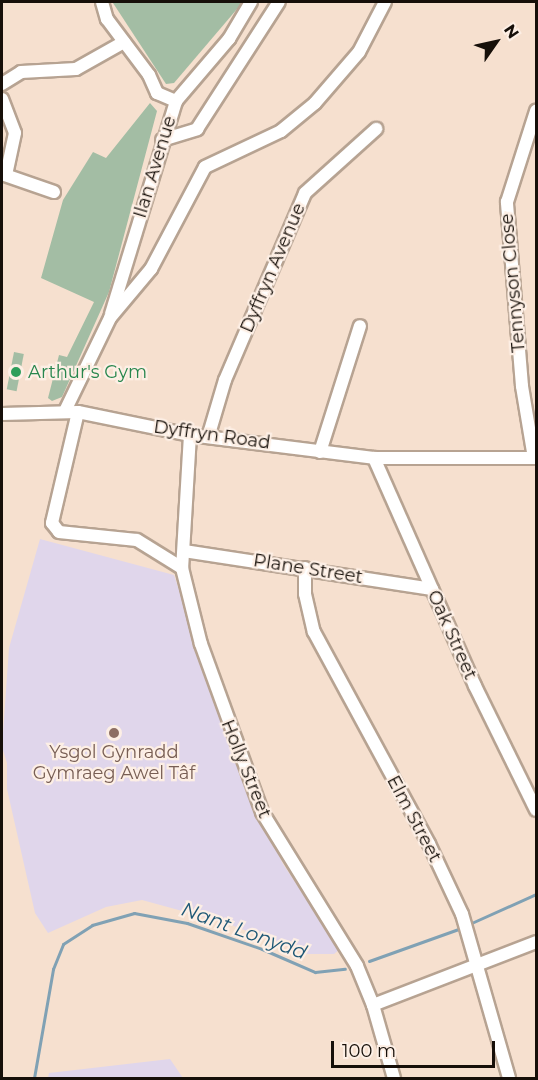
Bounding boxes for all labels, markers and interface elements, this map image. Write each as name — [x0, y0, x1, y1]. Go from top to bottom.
north arrow — [466, 12, 526, 72]
text: N — [500, 21, 523, 42]
street label: Ilan Avenue — [129, 113, 181, 221]
street label: Dyffryn Avenue — [236, 200, 310, 336]
street label: Tennyson Close — [496, 213, 530, 353]
place label: Arthur's Gym — [28, 361, 147, 383]
marker: Arthur's Gym — [9, 365, 23, 379]
street label: Dyffryn Road — [152, 416, 272, 454]
street label: Plane Street — [252, 550, 364, 588]
street label: Oak Street — [423, 587, 481, 683]
street label: Holly Street — [216, 717, 276, 821]
marker: Ysgol Gynradd Gymraeg Awel Tâf — [107, 726, 121, 740]
place label: Ysgol Gynradd Gymraeg Awel Tâf — [33, 742, 195, 784]
street label: Elm Street — [382, 772, 446, 866]
water label: Nant Lonydd — [178, 897, 310, 965]
scale bar — [334, 1029, 498, 1067]
text: 100 m — [342, 1040, 396, 1062]

